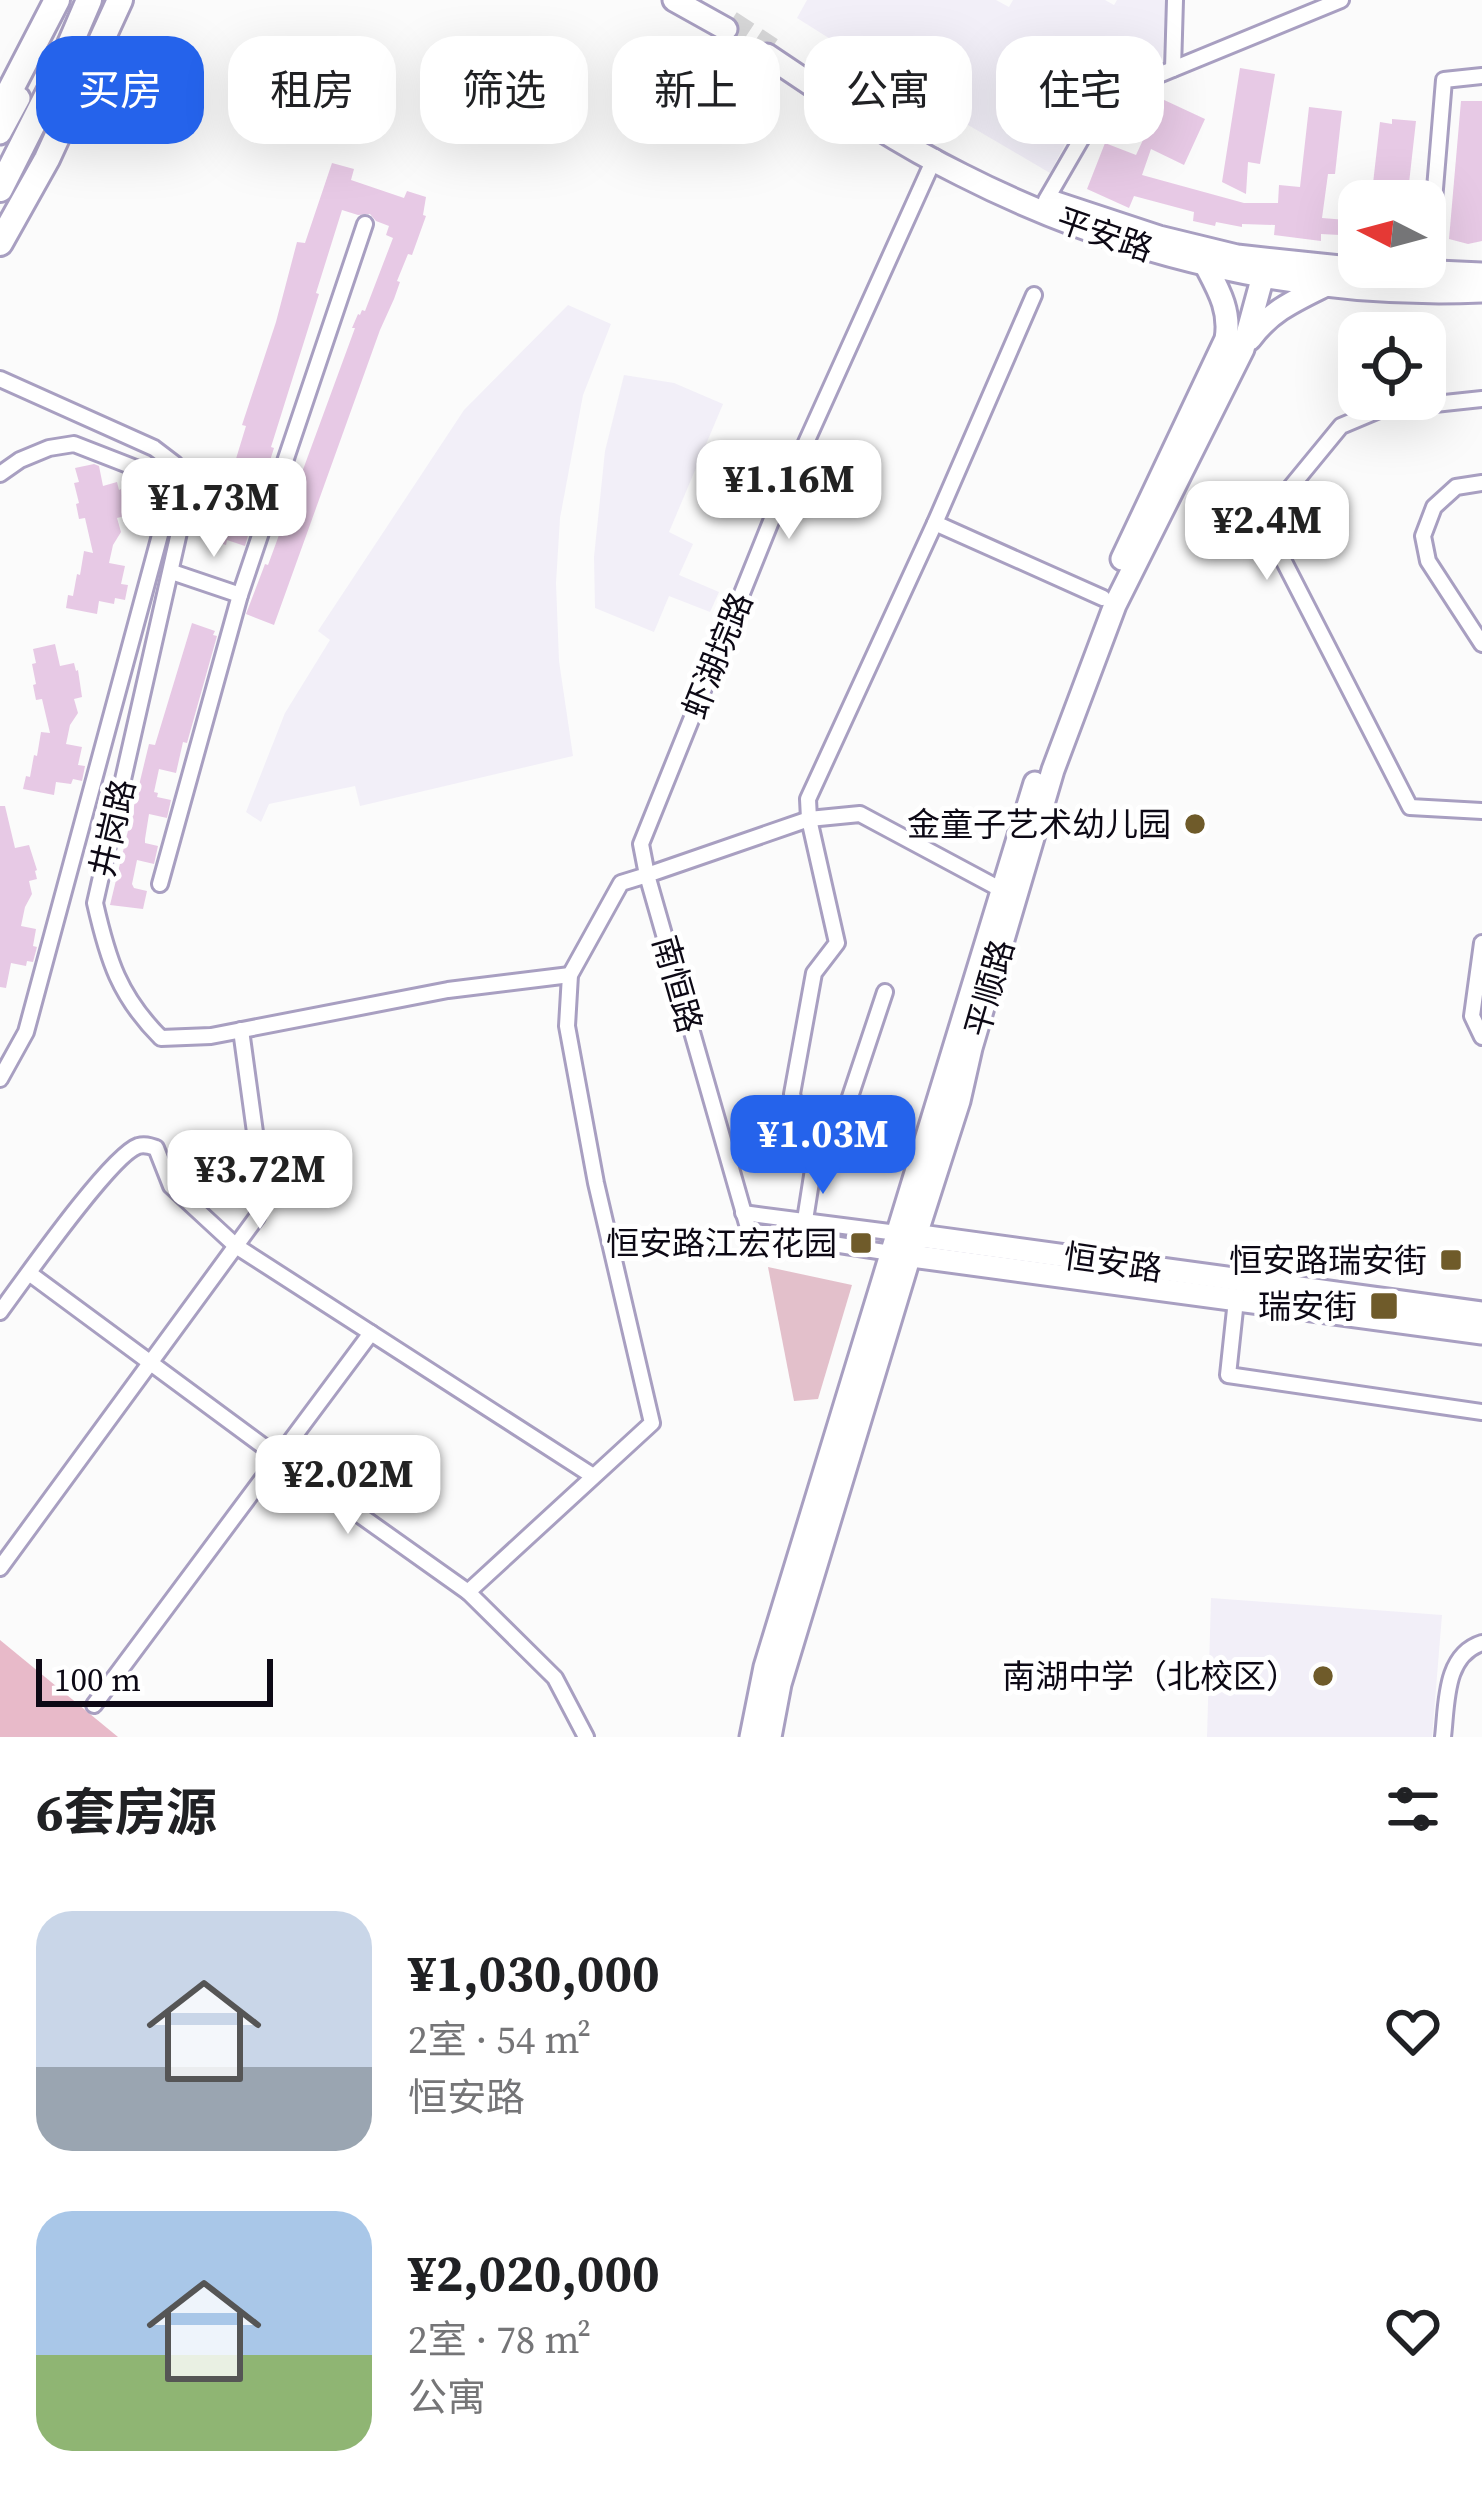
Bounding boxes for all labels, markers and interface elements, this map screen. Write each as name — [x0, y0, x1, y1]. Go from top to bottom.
chip: 买房 — [36, 36, 204, 144]
chip: 租房 — [228, 36, 396, 144]
chip: 筛选 — [420, 36, 588, 144]
chip: 新上 — [612, 36, 780, 144]
chip: 公寓 — [804, 36, 972, 144]
chip: 住宅 — [996, 36, 1164, 144]
north arrow — [1338, 180, 1446, 288]
map controls — [1338, 180, 1446, 420]
street label: 平安路 — [1051, 197, 1159, 272]
button: locate — [1338, 312, 1446, 420]
pin: ¥1.16M — [691, 440, 887, 542]
text: ¥1.16M — [723, 452, 855, 505]
pin: ¥1.73M — [116, 458, 312, 560]
text: ¥1.73M — [148, 470, 280, 523]
pin: ¥2.4M — [1183, 481, 1351, 583]
text: ¥2.4M — [1212, 493, 1322, 546]
street label: 虾湖垸路 — [672, 586, 763, 725]
street label: 井岗路 — [79, 775, 146, 881]
place label: 金童子艺术幼儿园 — [907, 802, 1171, 847]
marker: 金童子艺术幼儿园 — [1182, 811, 1208, 837]
street label: 南恒路 — [642, 930, 713, 1038]
street label: 平顺路 — [954, 934, 1025, 1042]
pin: ¥1.03M — [725, 1095, 921, 1197]
text: ¥1.03M — [757, 1107, 889, 1160]
pin: ¥3.72M — [162, 1130, 358, 1232]
text: ¥3.72M — [194, 1142, 326, 1195]
place label: 恒安路江宏花园 — [606, 1221, 837, 1266]
marker: 恒安路江宏花园 — [848, 1230, 874, 1256]
street label: 恒安路 — [1061, 1233, 1165, 1292]
place label: 恒安路瑞安街 — [1229, 1238, 1427, 1283]
marker: 恒安路瑞安街 — [1438, 1247, 1464, 1273]
place label: 瑞安街 — [1258, 1284, 1357, 1329]
marker: 瑞安街 — [1368, 1290, 1400, 1322]
pin: ¥2.02M — [250, 1435, 446, 1537]
text: ¥2.02M — [282, 1447, 414, 1500]
scale bar — [36, 1653, 273, 1706]
place label: 南湖中学（北校区） — [1002, 1654, 1299, 1699]
text: 100 m — [54, 1657, 141, 1702]
marker: 南湖中学（北校区） — [1310, 1663, 1336, 1689]
icon: filters — [1380, 1776, 1446, 1842]
text: 6套房源 — [36, 1777, 217, 1847]
text: ¥1,030,000 — [408, 1938, 660, 2008]
icon: home — [132, 1959, 276, 2103]
icon: heart — [1380, 1998, 1446, 2064]
text: 2室 · 54 m² — [408, 2013, 591, 2066]
text: 恒安路 — [408, 2071, 525, 2124]
text: ¥2,020,000 — [408, 2238, 660, 2308]
icon: home — [132, 2259, 276, 2403]
icon: heart — [1380, 2298, 1446, 2364]
text: 2室 · 78 m² — [408, 2313, 591, 2366]
text: 公寓 — [408, 2371, 486, 2424]

